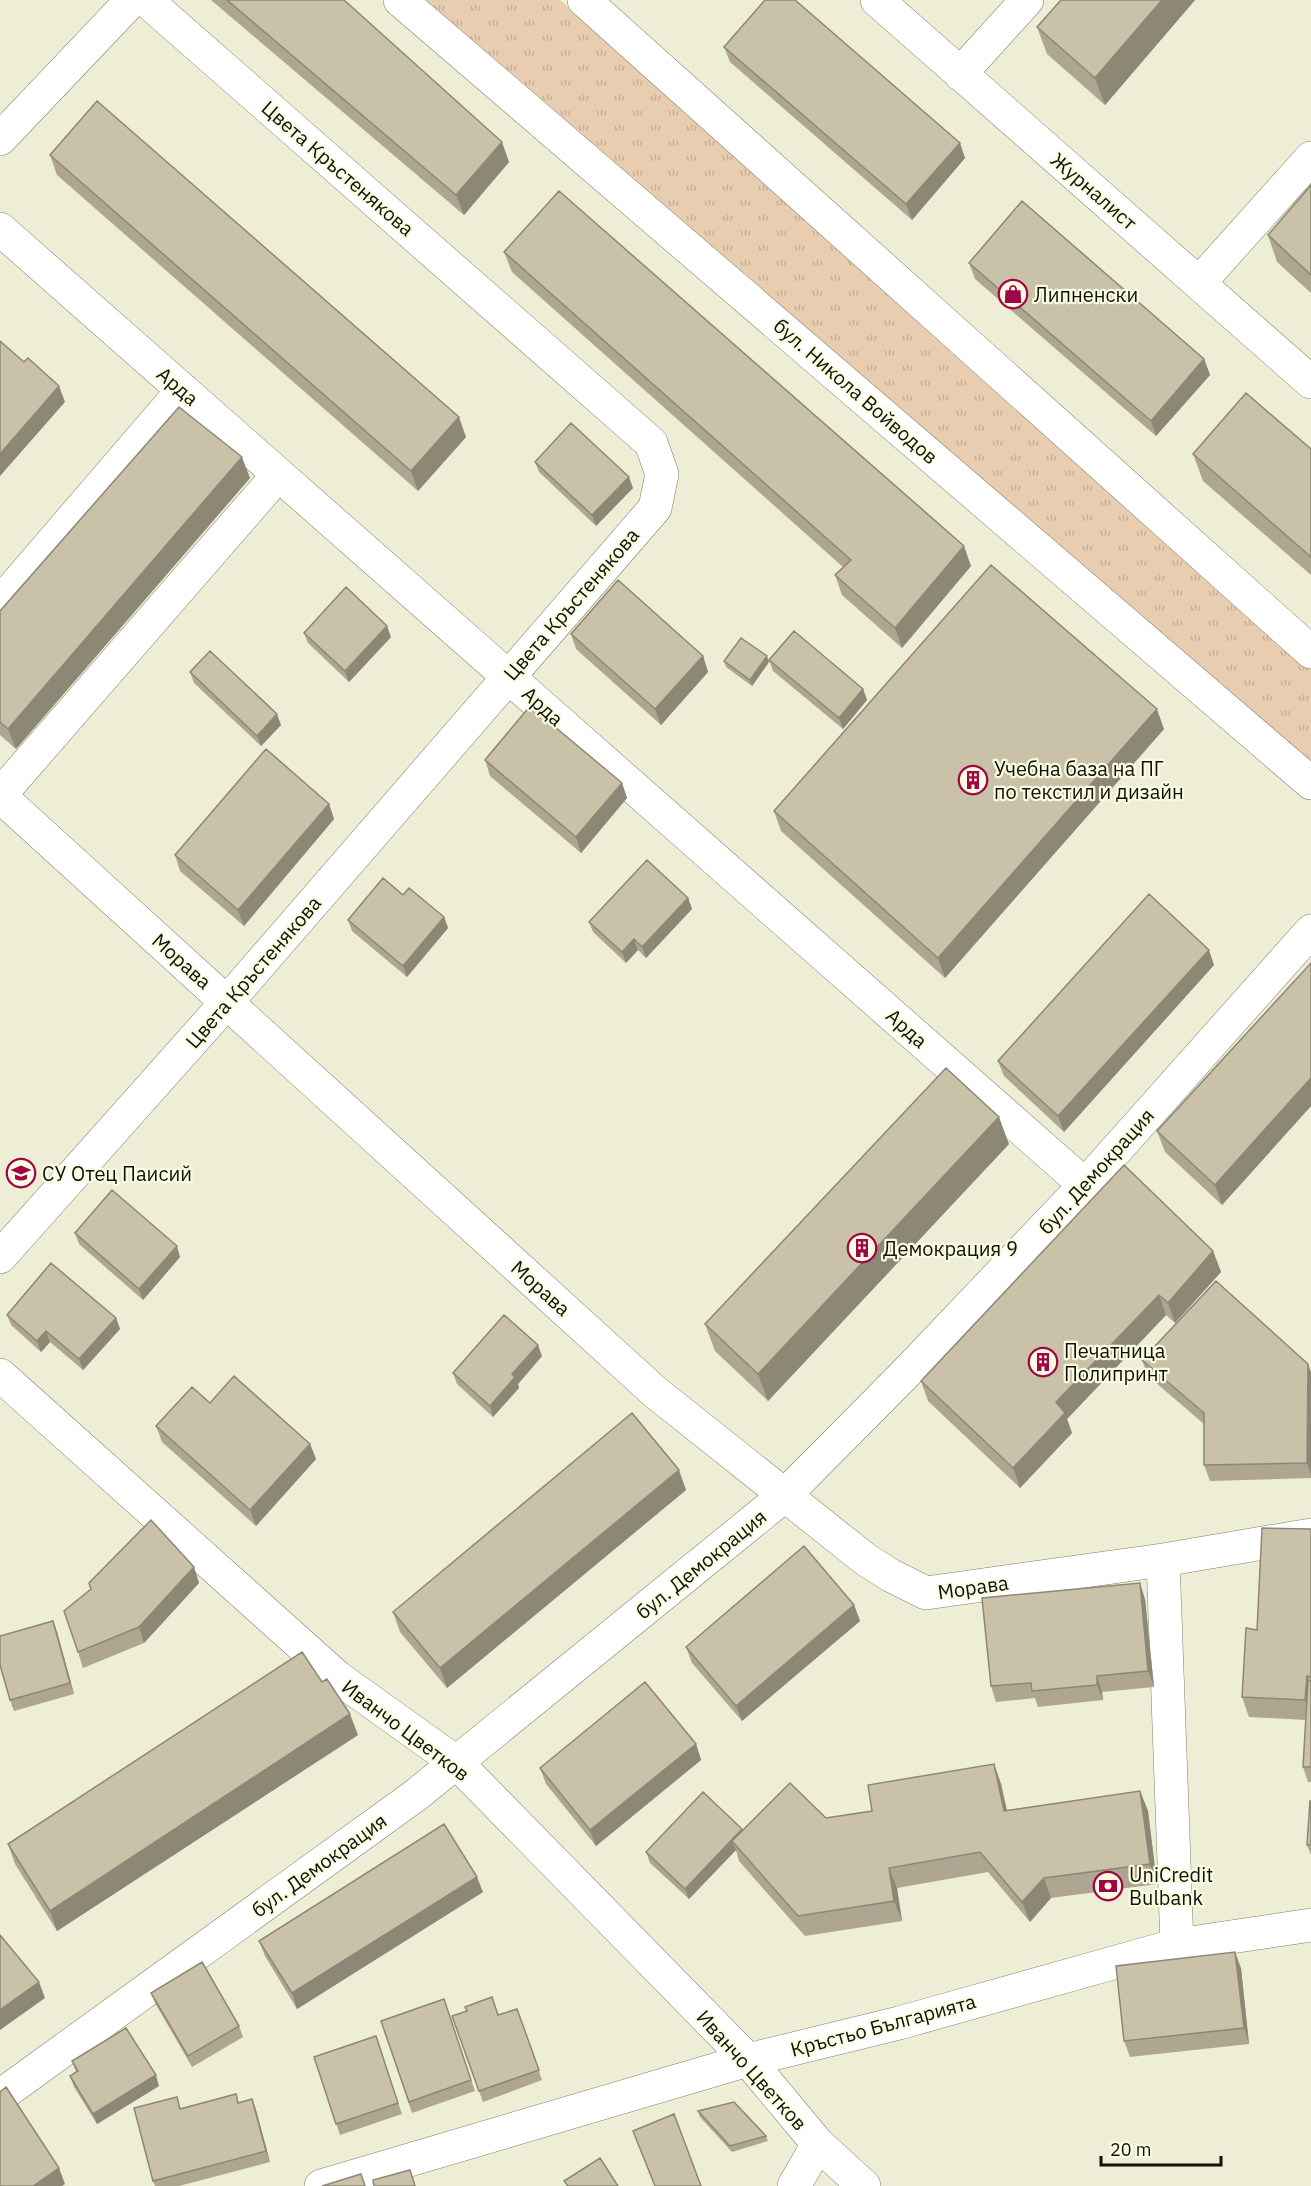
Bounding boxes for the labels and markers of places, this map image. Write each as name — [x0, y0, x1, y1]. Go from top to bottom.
shop icon: Липненски — [997, 278, 1029, 310]
place label: Липненски — [1034, 281, 1138, 308]
place label: Учебна база на ПГ по текстил и дизайн — [994, 755, 1184, 805]
building icon: Учебна база на ПГ по текстил и дизайн — [957, 764, 989, 796]
school or university icon: СУ Отец Паисий — [5, 1157, 37, 1189]
place label: СУ Отец Паисий — [42, 1160, 192, 1187]
building icon: Демокрация 9 — [846, 1232, 878, 1264]
place label: Демокрация 9 — [883, 1235, 1018, 1262]
place label: Печатница Полипринт — [1064, 1337, 1169, 1387]
building icon: Печатница Полипринт — [1027, 1346, 1059, 1378]
place label: UniCredit Bulbank — [1129, 1861, 1213, 1911]
bank icon: UniCredit Bulbank — [1092, 1870, 1124, 1902]

